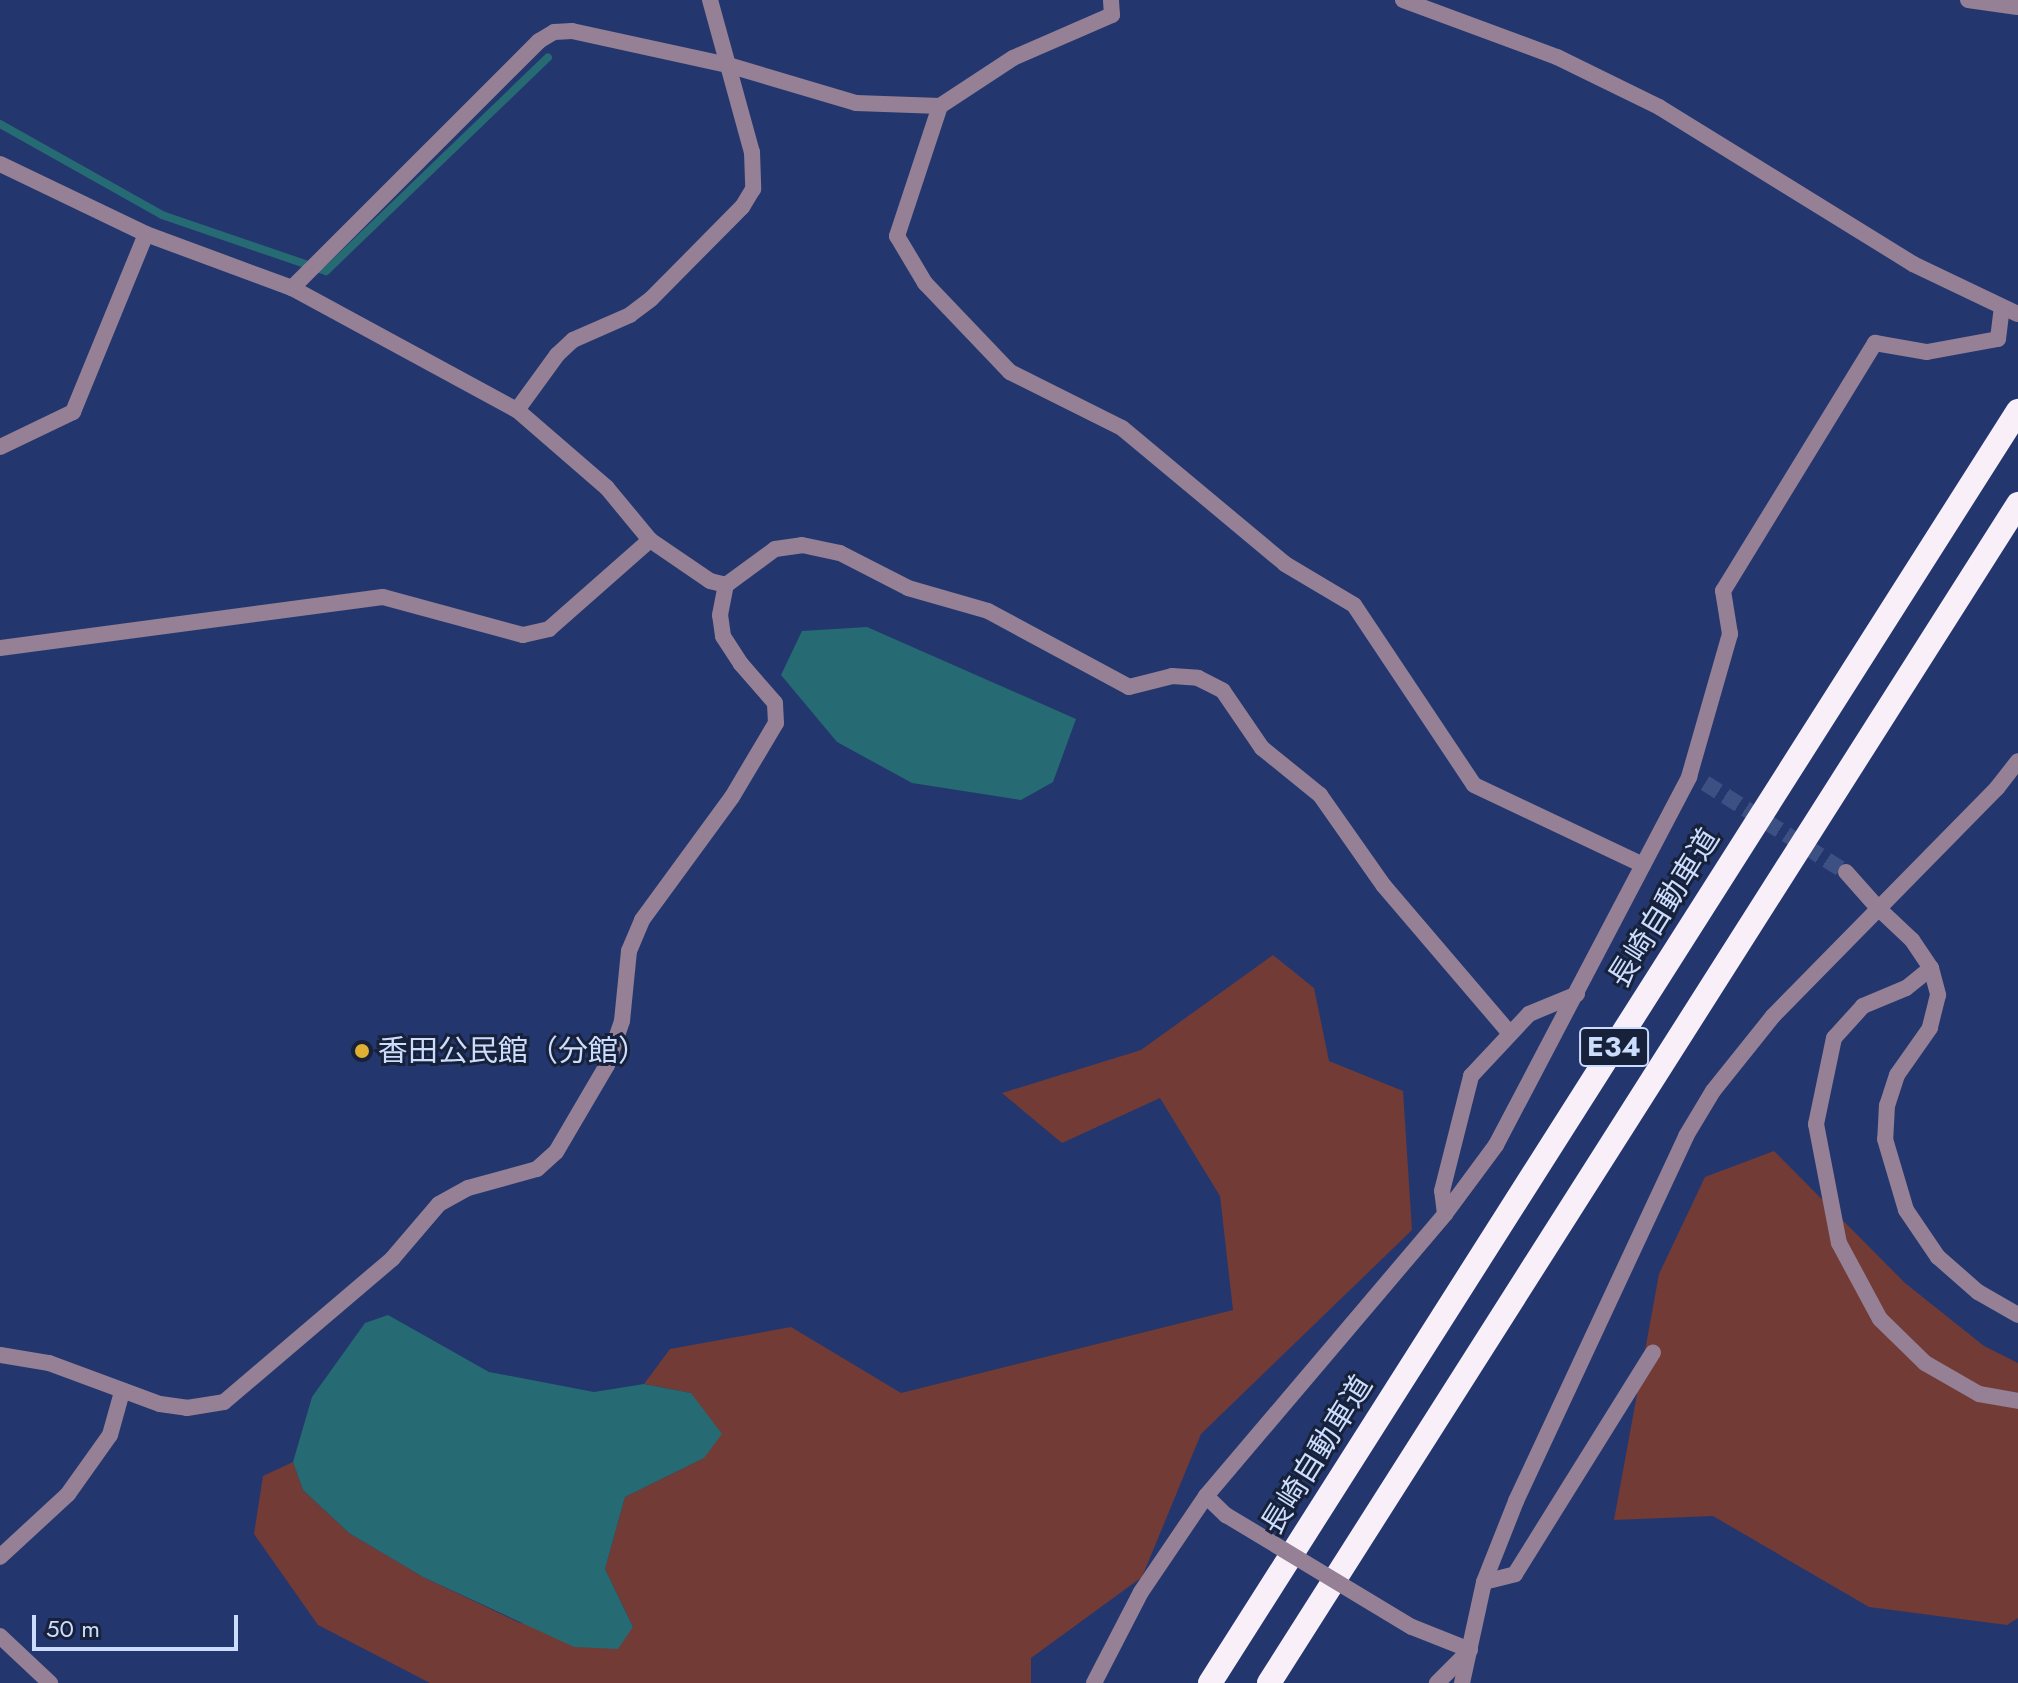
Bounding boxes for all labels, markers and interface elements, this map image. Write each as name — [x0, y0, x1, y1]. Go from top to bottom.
street label: 長崎自動車道 — [1601, 822, 1727, 994]
road number: E34 — [1578, 1023, 1650, 1071]
place label: 香田公民館（分館） — [378, 1033, 648, 1069]
marker: 香田公民館（分館） — [353, 1042, 371, 1060]
street label: 長崎自動車道 — [1254, 1369, 1380, 1541]
scale bar — [36, 1599, 242, 1649]
text: 50 m — [46, 1611, 100, 1646]

